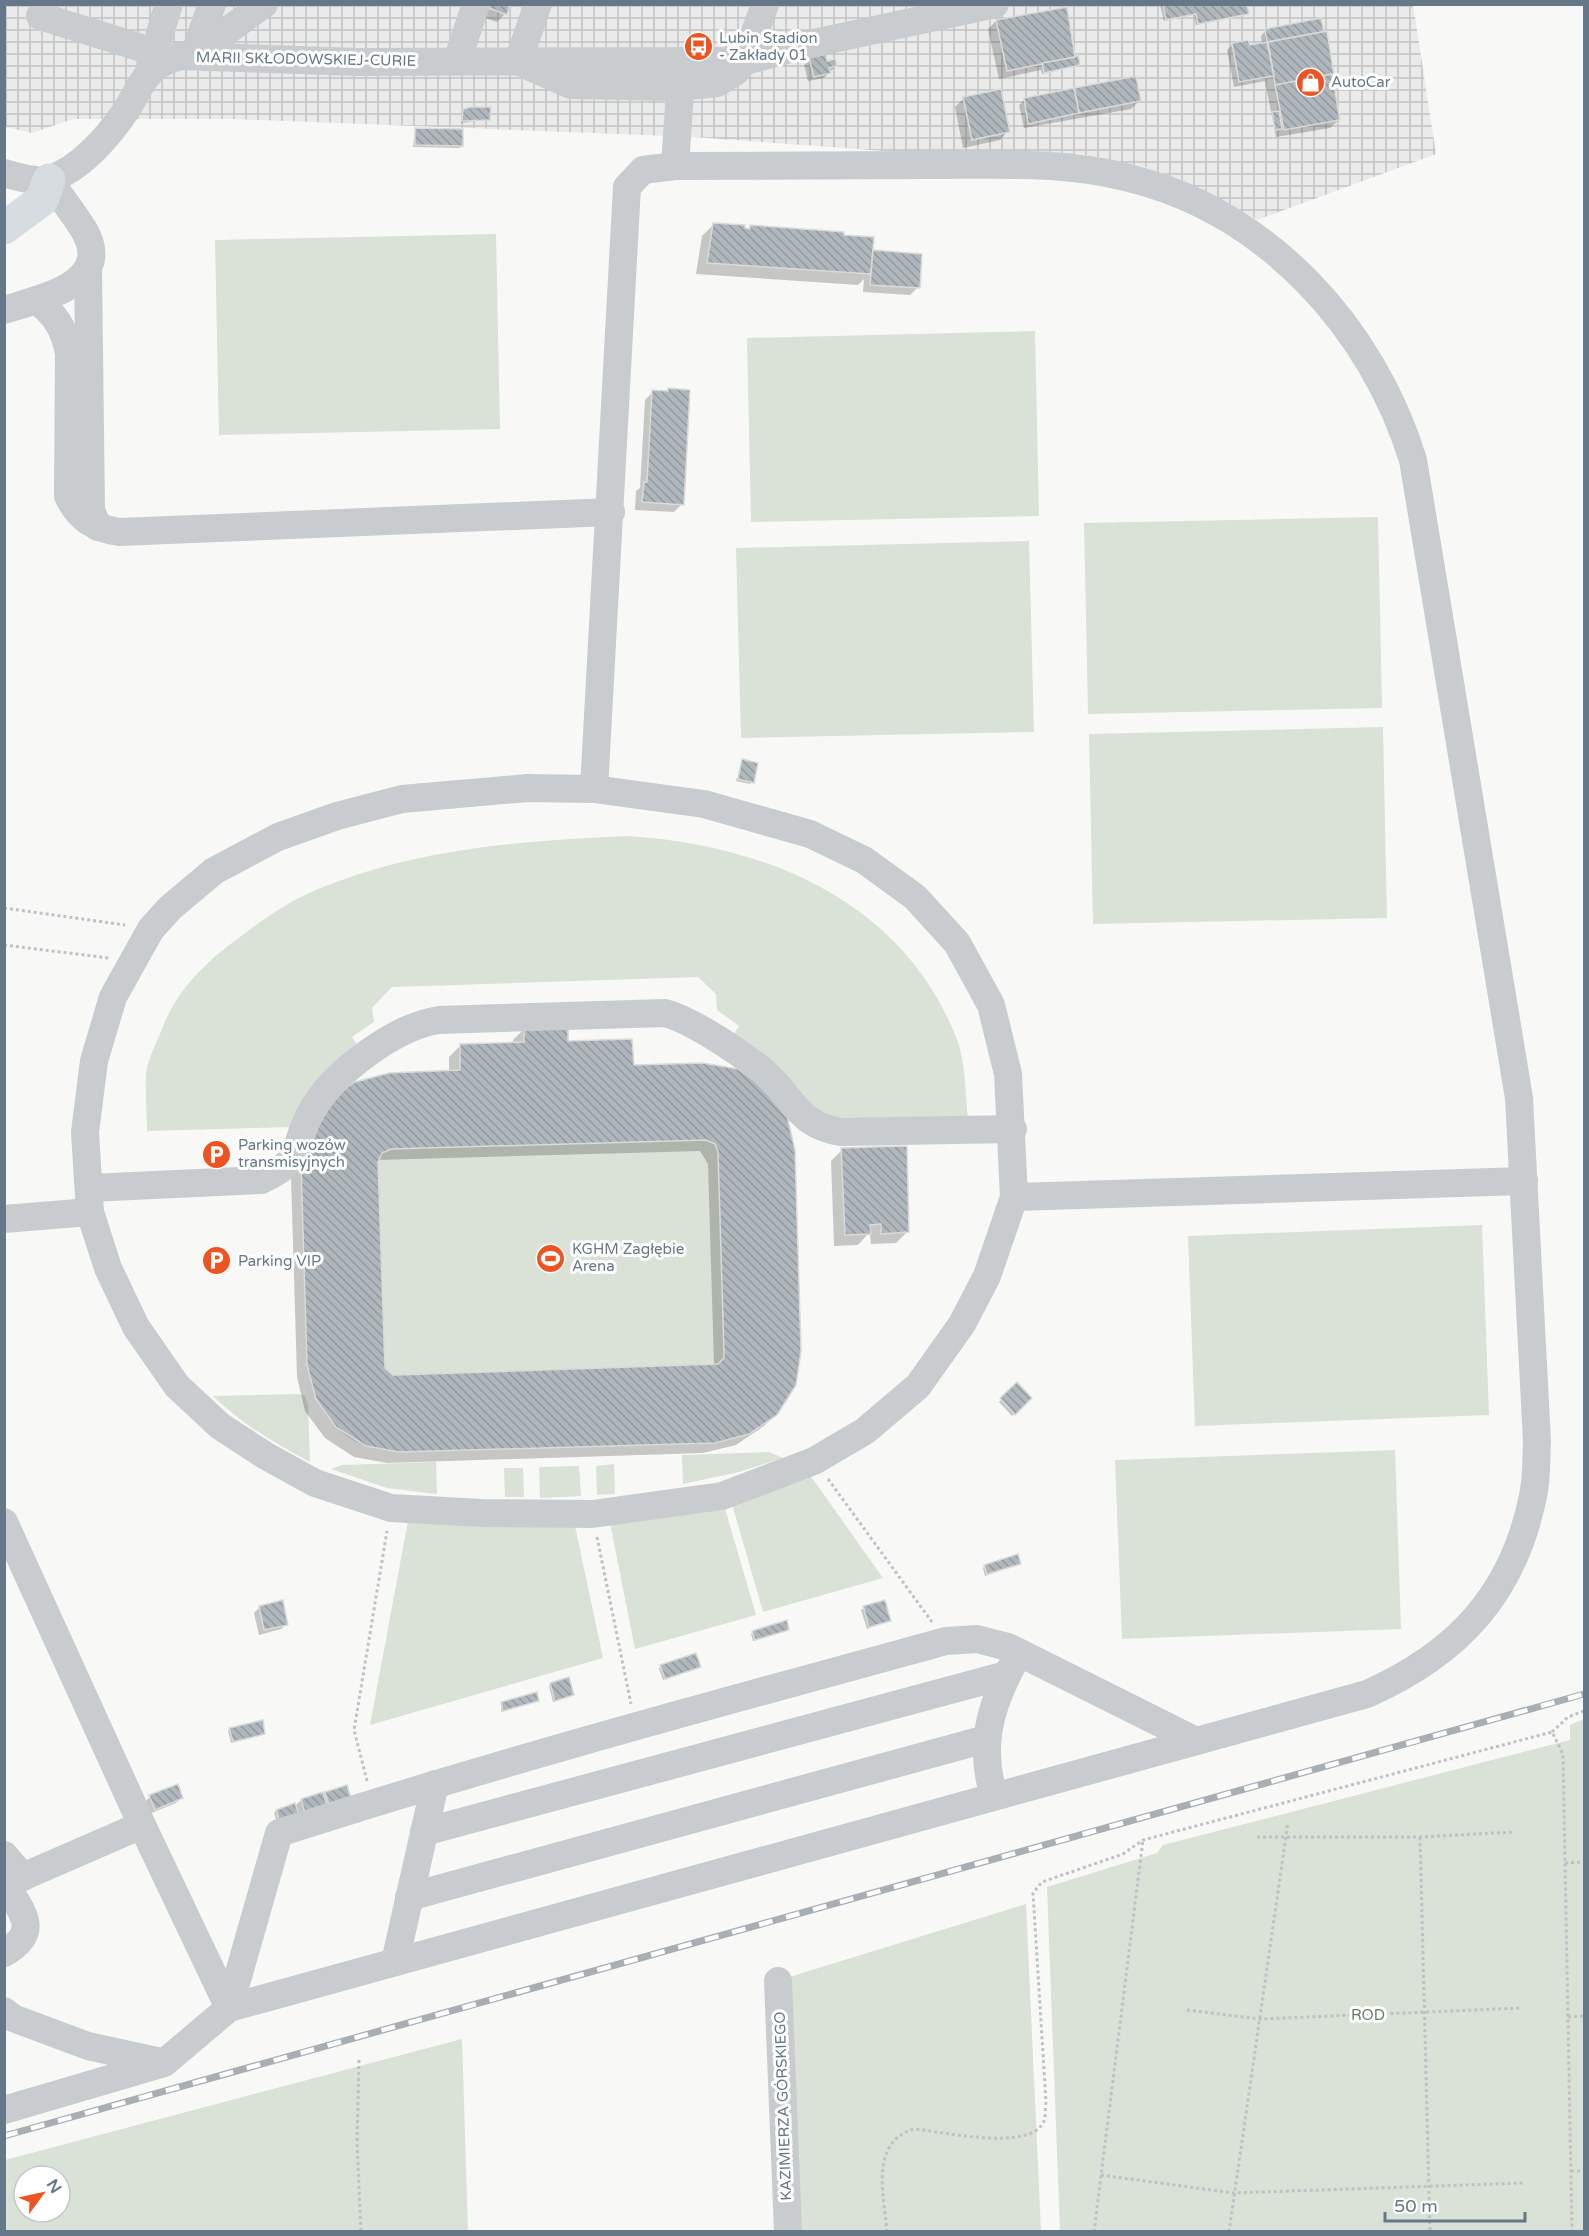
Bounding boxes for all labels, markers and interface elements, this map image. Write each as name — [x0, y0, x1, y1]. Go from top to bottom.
place label: Lubin Stadion - Zakłady 01 — [719, 29, 818, 64]
bus stop icon: Lubin Stadion - Zakłady 01 — [682, 31, 714, 63]
street label: MARII SKŁODOWSKIEJ-CURIE — [196, 48, 416, 70]
shop icon: AutoCar — [1294, 66, 1326, 98]
place label: AutoCar — [1331, 73, 1391, 91]
place label: Parking wozów transmisyjnych — [238, 1136, 346, 1171]
parking icon: Parking wozów transmisyjnych — [201, 1138, 233, 1170]
place label: KGHM Zagłębie Arena — [572, 1240, 684, 1275]
sports icon: KGHM Zagłębie Arena — [535, 1242, 567, 1274]
parking icon: Parking VIP — [201, 1245, 233, 1277]
place label: Parking VIP — [238, 1252, 321, 1270]
park label: ROD — [1351, 2006, 1385, 2024]
street label: KAZIMIERZA GÓRSKIEGO — [771, 2011, 795, 2201]
north arrow — [12, 2164, 72, 2224]
text: N — [42, 2176, 66, 2197]
scale bar — [1385, 2185, 1524, 2223]
text: 50 m — [1394, 2195, 1438, 2217]

